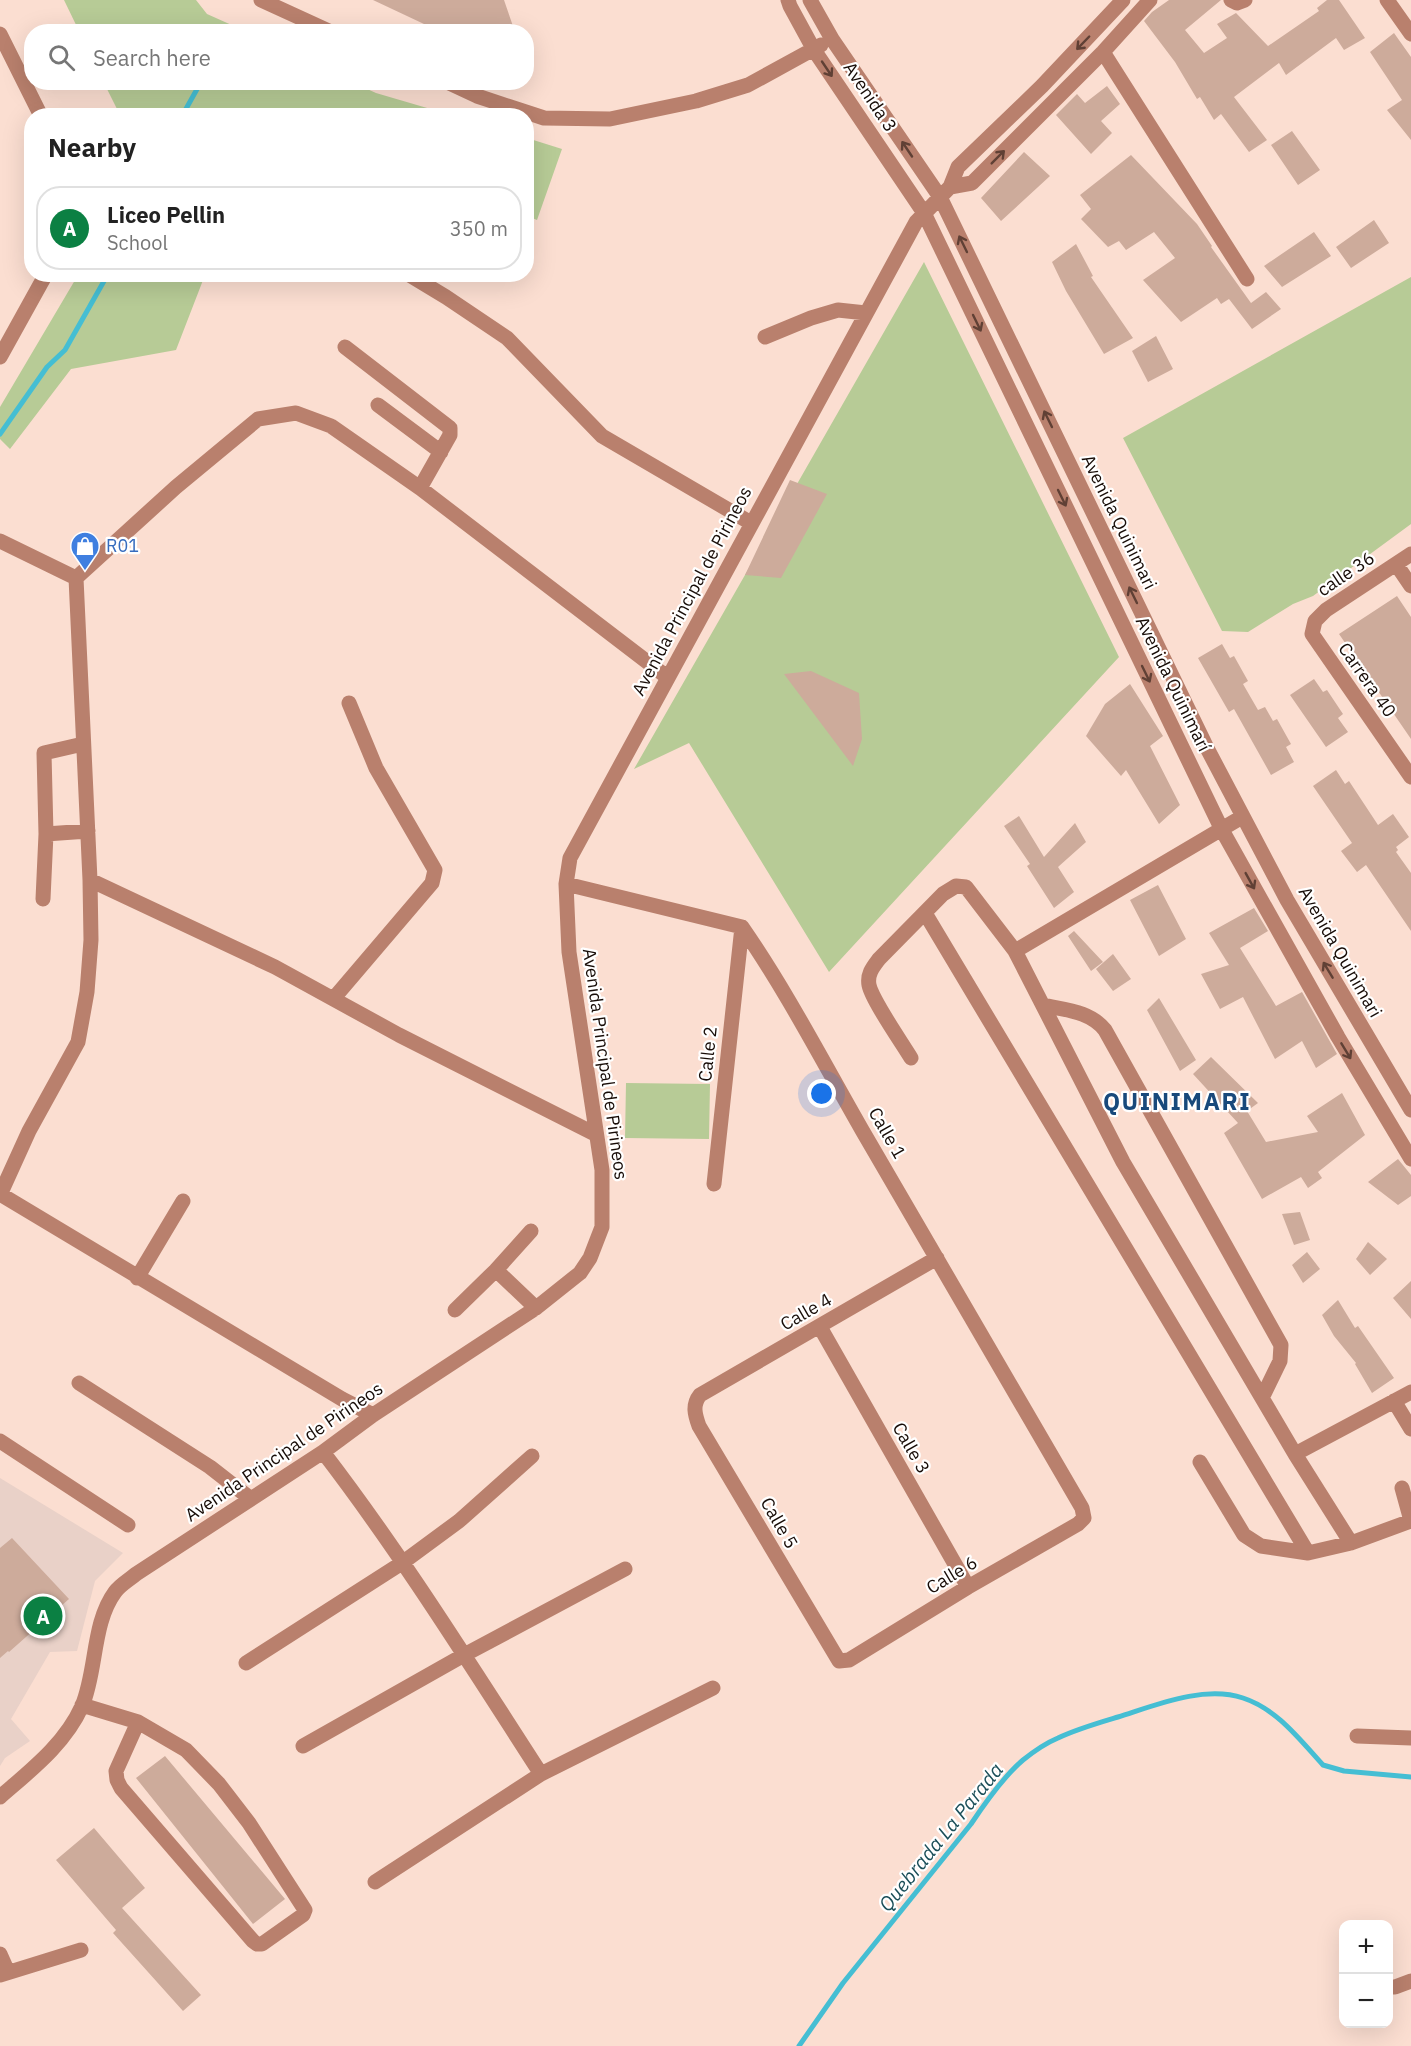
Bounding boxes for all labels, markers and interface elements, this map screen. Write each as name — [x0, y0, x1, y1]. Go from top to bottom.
search box — [24, 24, 534, 90]
one-way arrow — [1076, 36, 1091, 51]
icon: search — [45, 41, 78, 74]
text: Search here — [93, 43, 211, 72]
street label: Avenida 3 — [839, 57, 902, 136]
one-way arrow — [821, 60, 833, 77]
text: Nearby — [48, 130, 136, 164]
one-way arrow — [901, 141, 913, 157]
one-way arrow — [990, 150, 1005, 165]
text: Liceo Pellin — [107, 200, 225, 229]
text: A — [63, 215, 76, 242]
text: 350 m — [450, 215, 508, 242]
text: School — [107, 229, 168, 256]
one-way arrow — [956, 235, 968, 253]
one-way arrow — [972, 313, 983, 331]
one-way arrow — [1041, 411, 1053, 429]
street label: Avenida Quinimari — [1077, 450, 1162, 593]
street label: Avenida Principal de Pirineos — [627, 482, 757, 699]
one-way arrow — [1056, 489, 1068, 507]
shop icon: R01 — [69, 530, 101, 572]
place label: R01 — [106, 534, 139, 557]
street label: calle 36 — [1313, 546, 1379, 601]
one-way arrow — [1126, 586, 1138, 604]
street label: Avenida Quinimarí — [1131, 612, 1216, 756]
street label: Carrera 40 — [1333, 638, 1401, 721]
one-way arrow — [1141, 664, 1153, 682]
one-way arrow — [1245, 872, 1257, 889]
street label: Avenida Quinimari — [1294, 882, 1387, 1021]
street label: Avenida Principal de Pirineos — [578, 947, 633, 1181]
one-way arrow — [1321, 962, 1333, 979]
street label: Calle 2 — [693, 1025, 722, 1083]
one-way arrow — [1341, 1042, 1353, 1059]
your location — [807, 1079, 836, 1108]
district label: QUINIMARI — [1103, 1085, 1251, 1117]
street label: Calle 1 — [864, 1103, 911, 1162]
street label: Calle 4 — [776, 1288, 836, 1335]
street label: Avenida Principal de Pirineos — [180, 1377, 387, 1526]
street label: Calle 3 — [888, 1418, 935, 1477]
street label: Calle 5 — [756, 1493, 803, 1552]
street label: Calle 6 — [922, 1550, 981, 1599]
pin: A — [24, 1594, 63, 1638]
water label: Quebrada La Parada — [872, 1757, 1009, 1917]
map controls — [1339, 1920, 1393, 2028]
button: + — [1339, 1920, 1393, 1974]
button: − — [1339, 1974, 1393, 2028]

